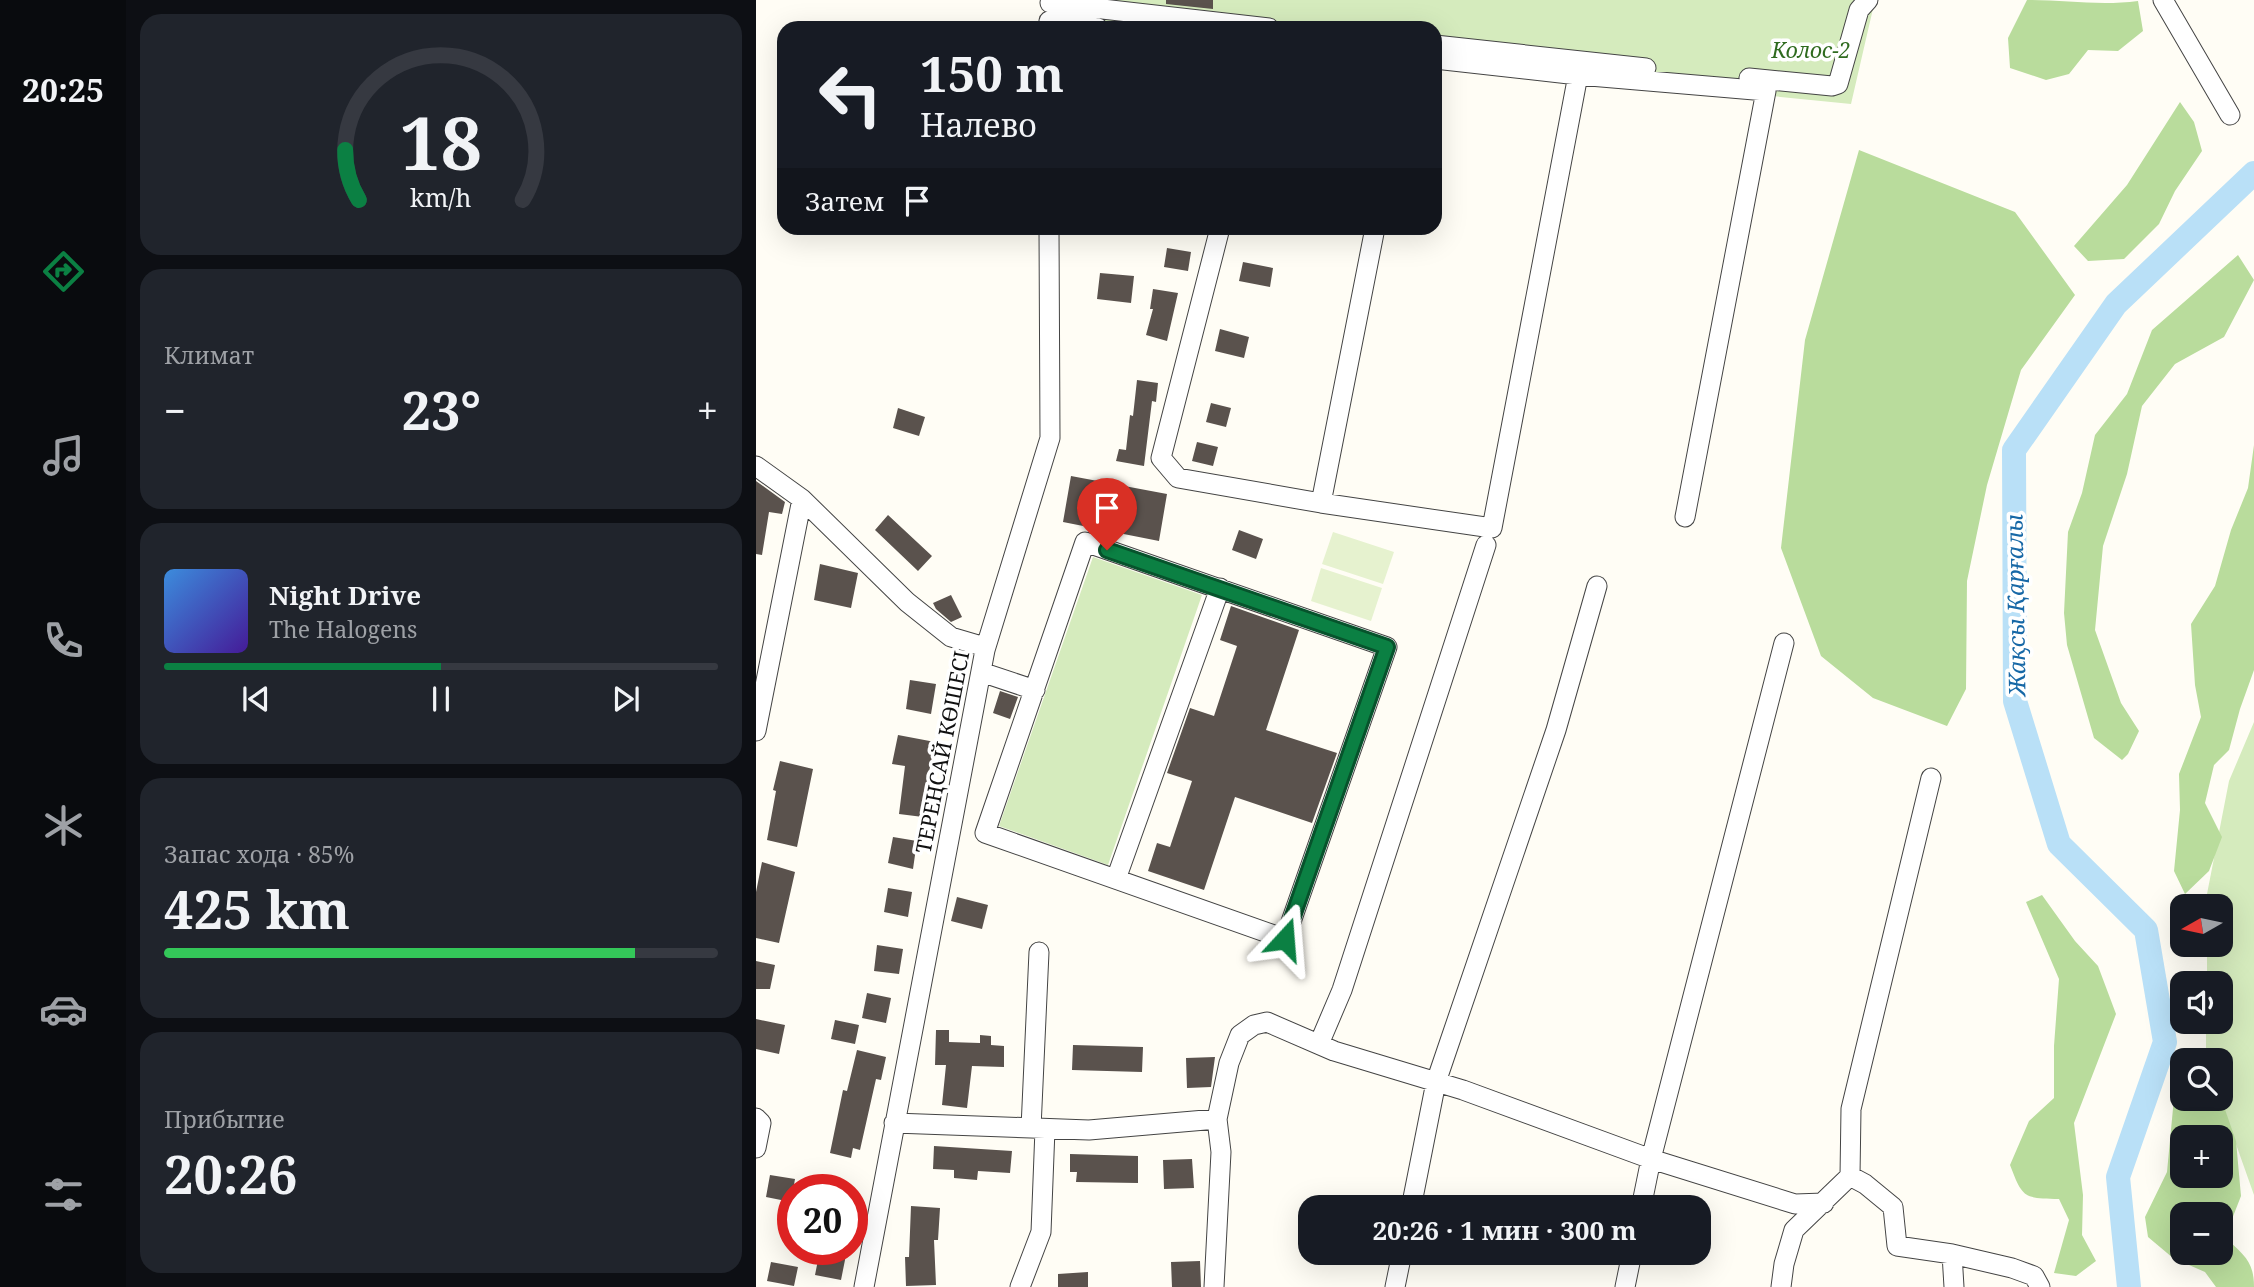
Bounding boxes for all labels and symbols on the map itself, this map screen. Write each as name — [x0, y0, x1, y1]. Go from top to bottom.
park label: Колос-2 — [1771, 36, 1850, 64]
pin — [1077, 478, 1137, 550]
water label: Жақсы Қарғалы — [1997, 513, 2033, 698]
street label: ТЕРЕҢСАЙ КӨШЕСІ — [909, 648, 975, 856]
north arrow — [2170, 894, 2233, 957]
position arrow — [1248, 902, 1322, 976]
speed limit sign: 20 — [777, 1174, 868, 1265]

